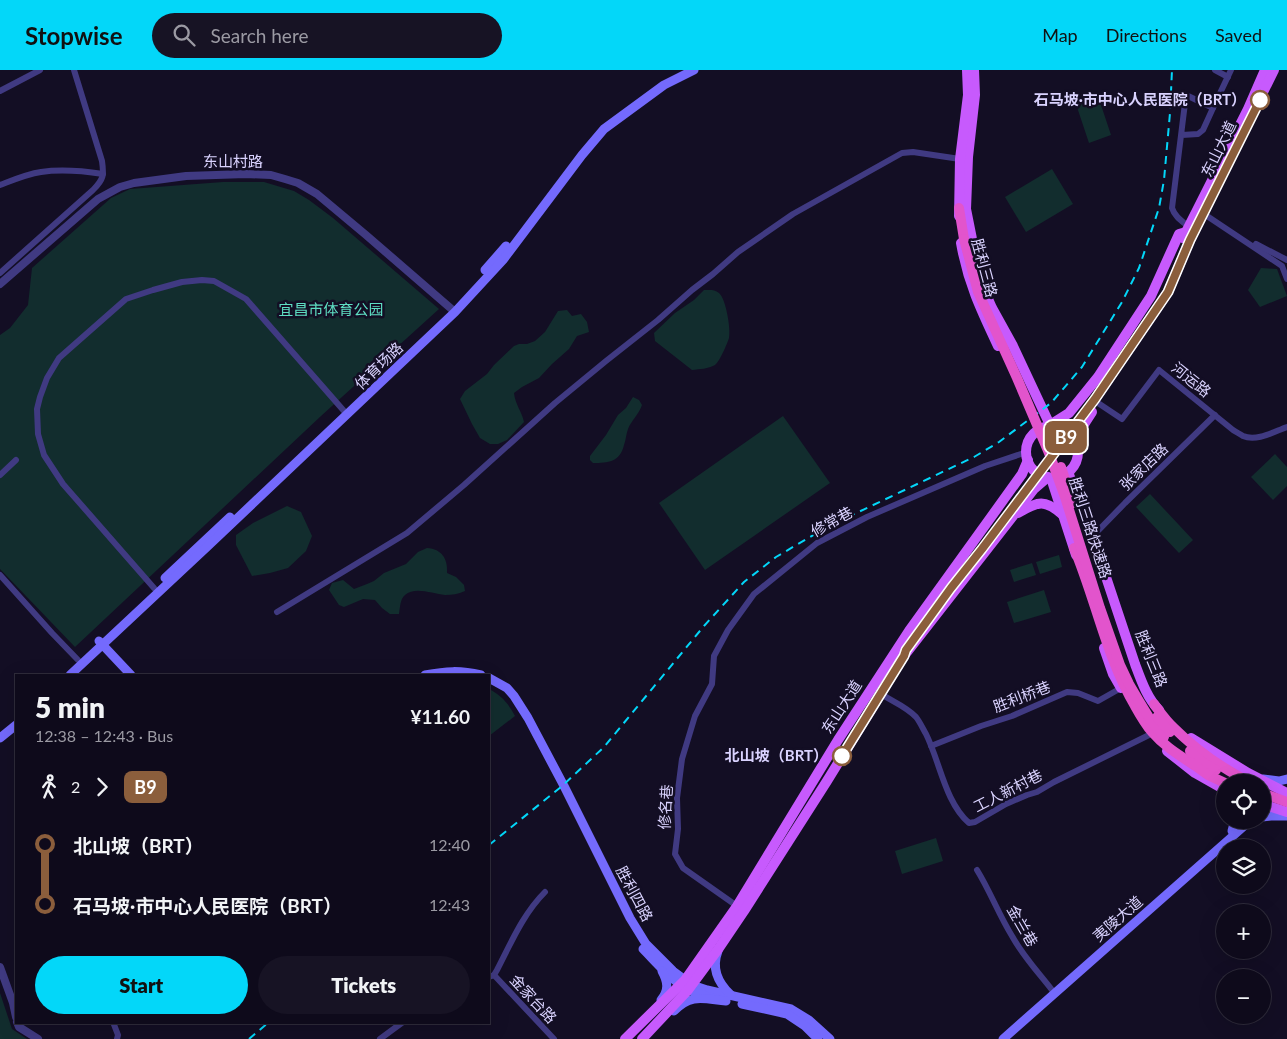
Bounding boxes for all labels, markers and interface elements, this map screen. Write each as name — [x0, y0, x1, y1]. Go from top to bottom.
search box — [152, 13, 502, 58]
text: Stopwise — [25, 21, 122, 50]
icon: search — [170, 21, 198, 49]
text: Search here — [210, 24, 308, 47]
text: Map — [1042, 24, 1078, 46]
text: Directions — [1106, 24, 1187, 46]
text: Saved — [1215, 24, 1262, 46]
place label: 石马坡·市中心人民医院（BRT） — [1034, 90, 1246, 108]
marker: 石马坡·市中心人民医院（BRT） — [1250, 90, 1270, 110]
street label: 东山大道 — [1197, 118, 1239, 179]
street label: 东山村路 — [203, 152, 263, 170]
street label: 胜利三路 — [969, 236, 1001, 299]
park label: 宜昌市体育公园 — [278, 300, 384, 318]
street label: 体育场路 — [350, 338, 406, 393]
street label: 河运路 — [1168, 358, 1215, 400]
line badge: B9 — [1044, 421, 1088, 453]
text: B9 — [1055, 426, 1077, 448]
street label: 张家店路 — [1115, 439, 1171, 494]
street label: 胜利三路快速路 — [1066, 475, 1116, 580]
street label: 修常巷 — [807, 502, 856, 540]
street label: 胜利三路 — [1132, 627, 1172, 690]
street label: 东山大道 — [817, 676, 865, 737]
street label: 胜利桥巷 — [990, 677, 1053, 715]
text: 5 min — [35, 690, 105, 724]
text: ¥11.60 — [410, 705, 470, 728]
text: 12:38 – 12:43 · Bus — [35, 726, 173, 745]
place label: 北山坡（BRT） — [725, 746, 828, 764]
marker: 北山坡（BRT） — [832, 746, 852, 766]
street label: 工人新村巷 — [970, 765, 1045, 815]
icon: walk — [35, 773, 63, 801]
icon: forward — [88, 773, 116, 801]
map controls — [1216, 774, 1271, 1024]
button: locate — [1216, 774, 1271, 829]
text: B9 — [134, 776, 157, 798]
text: 2 — [71, 777, 80, 796]
street label: 修名巷 — [655, 784, 675, 830]
text: 北山坡（BRT） — [73, 834, 204, 857]
text: 12:40 — [429, 835, 470, 854]
button: layers — [1216, 839, 1271, 894]
street label: 胜利四路 — [613, 863, 657, 924]
street label: 夷陵大道 — [1089, 892, 1146, 945]
text: 石马坡·市中心人民医院（BRT） — [73, 894, 342, 917]
text: 12:43 — [429, 895, 470, 914]
street label: 金兰巷 — [1004, 902, 1042, 949]
button: + — [1216, 904, 1271, 959]
button: Start — [35, 956, 248, 1014]
button: Tickets — [258, 956, 470, 1014]
button: − — [1216, 969, 1271, 1024]
street label: 金家台路 — [507, 970, 561, 1026]

